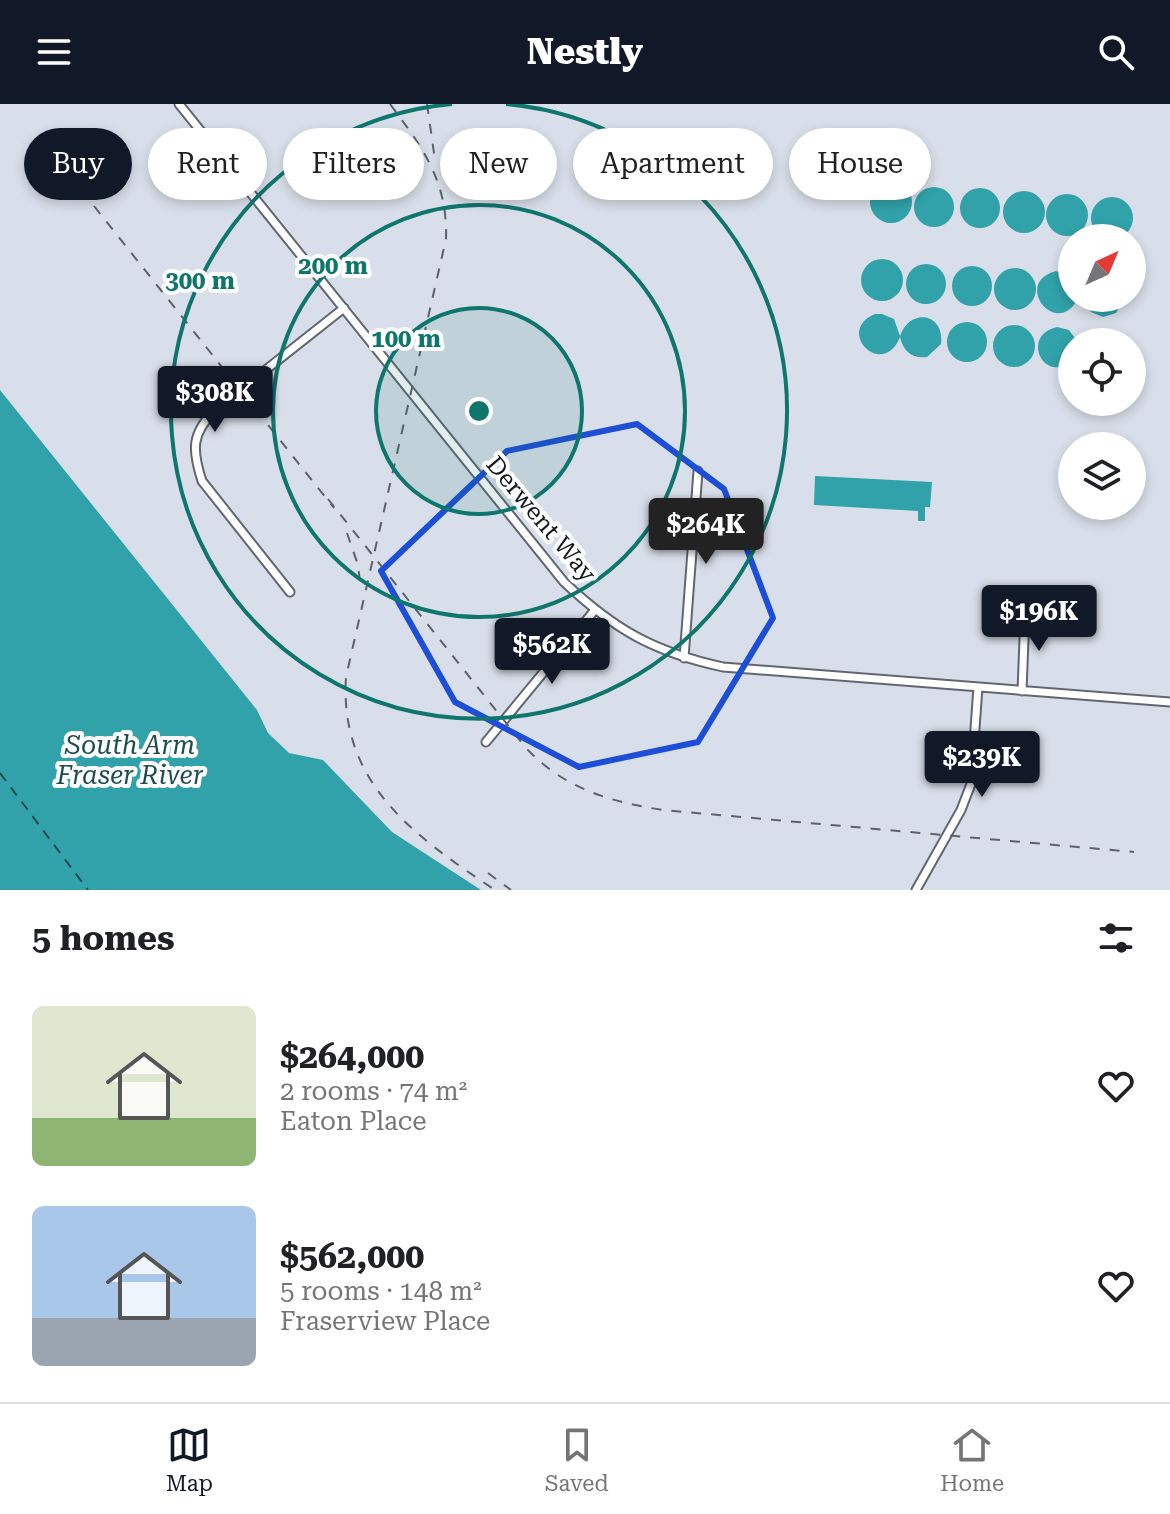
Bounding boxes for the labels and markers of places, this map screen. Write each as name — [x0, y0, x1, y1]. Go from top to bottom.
pin: $308K — [159, 366, 271, 434]
centre of rings — [465, 397, 493, 425]
pin: $264K — [650, 498, 762, 566]
pin: $196K — [983, 585, 1095, 653]
pin: $562K — [496, 618, 608, 686]
pin: $239K — [926, 731, 1038, 799]

